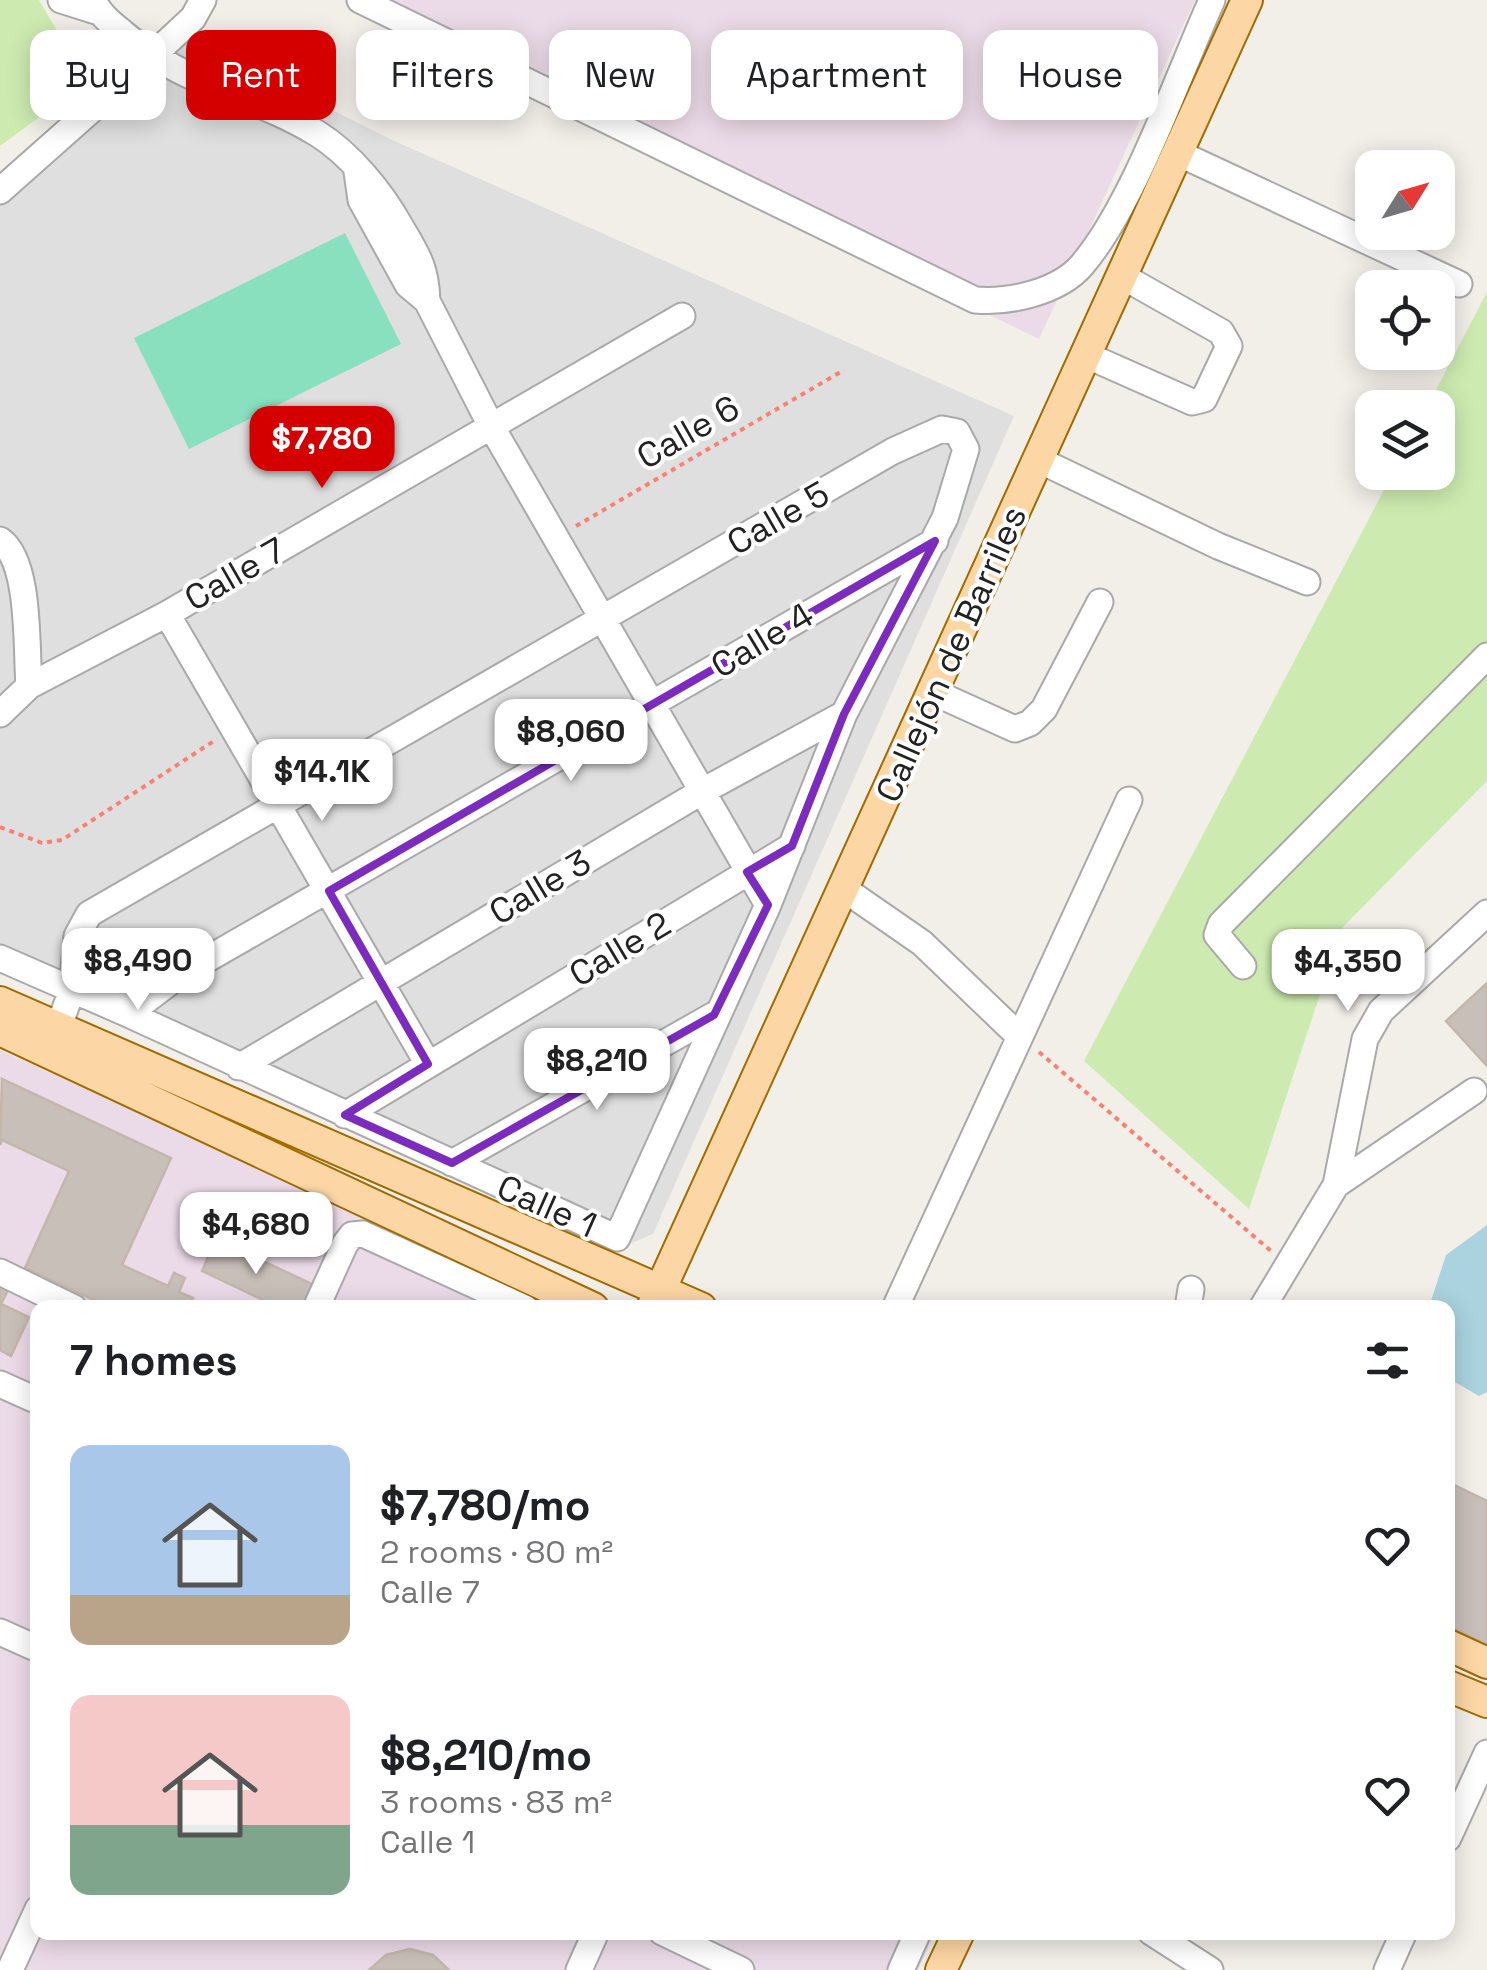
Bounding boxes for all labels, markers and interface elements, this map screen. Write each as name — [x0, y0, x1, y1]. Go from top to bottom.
chip: Buy — [30, 30, 166, 120]
chip: Rent — [186, 30, 336, 120]
chip: Filters — [356, 30, 529, 120]
chip: New — [549, 30, 691, 120]
chip: Apartment — [711, 30, 963, 120]
chip: House — [983, 30, 1158, 120]
north arrow — [1355, 150, 1455, 250]
map controls — [1355, 150, 1455, 490]
button: locate — [1355, 270, 1455, 370]
street label: Calle 6 — [629, 385, 747, 479]
button: layers — [1355, 390, 1455, 490]
pin: $7,780 — [241, 406, 403, 491]
text: $7,780 — [272, 418, 372, 458]
street label: Calle 5 — [719, 471, 837, 565]
street label: Callejón de Barriles — [866, 499, 1036, 809]
street label: Calle 7 — [177, 528, 293, 620]
street label: Calle 4 — [703, 592, 821, 688]
pin: $8,060 — [490, 699, 652, 784]
text: $8,060 — [517, 711, 625, 751]
pin: $14.1K — [241, 739, 403, 824]
text: $14.1K — [274, 751, 370, 791]
street label: Calle 3 — [481, 840, 599, 934]
street label: Calle 2 — [561, 902, 679, 996]
pin: $8,490 — [57, 928, 219, 1013]
pin: $4,350 — [1267, 929, 1429, 1014]
text: $8,490 — [84, 940, 192, 980]
text: $4,350 — [1294, 941, 1402, 981]
pin: $8,210 — [516, 1028, 678, 1113]
text: $8,210 — [546, 1040, 648, 1080]
street label: Calle 1 — [491, 1165, 603, 1247]
pin: $4,680 — [175, 1192, 337, 1277]
text: $4,680 — [202, 1204, 310, 1244]
icon: filters — [1360, 1333, 1415, 1388]
text: 7 homes — [70, 1334, 238, 1387]
text: $7,780/mo — [380, 1479, 590, 1532]
icon: home — [150, 1485, 270, 1605]
icon: heart — [1360, 1518, 1415, 1573]
text: 2 rooms · 80 m² — [380, 1532, 613, 1572]
text: Calle 7 — [380, 1572, 480, 1612]
text: $8,210/mo — [380, 1729, 592, 1782]
icon: home — [150, 1735, 270, 1855]
icon: heart — [1360, 1768, 1415, 1823]
text: 3 rooms · 83 m² — [380, 1782, 612, 1822]
text: Calle 1 — [380, 1822, 475, 1862]

